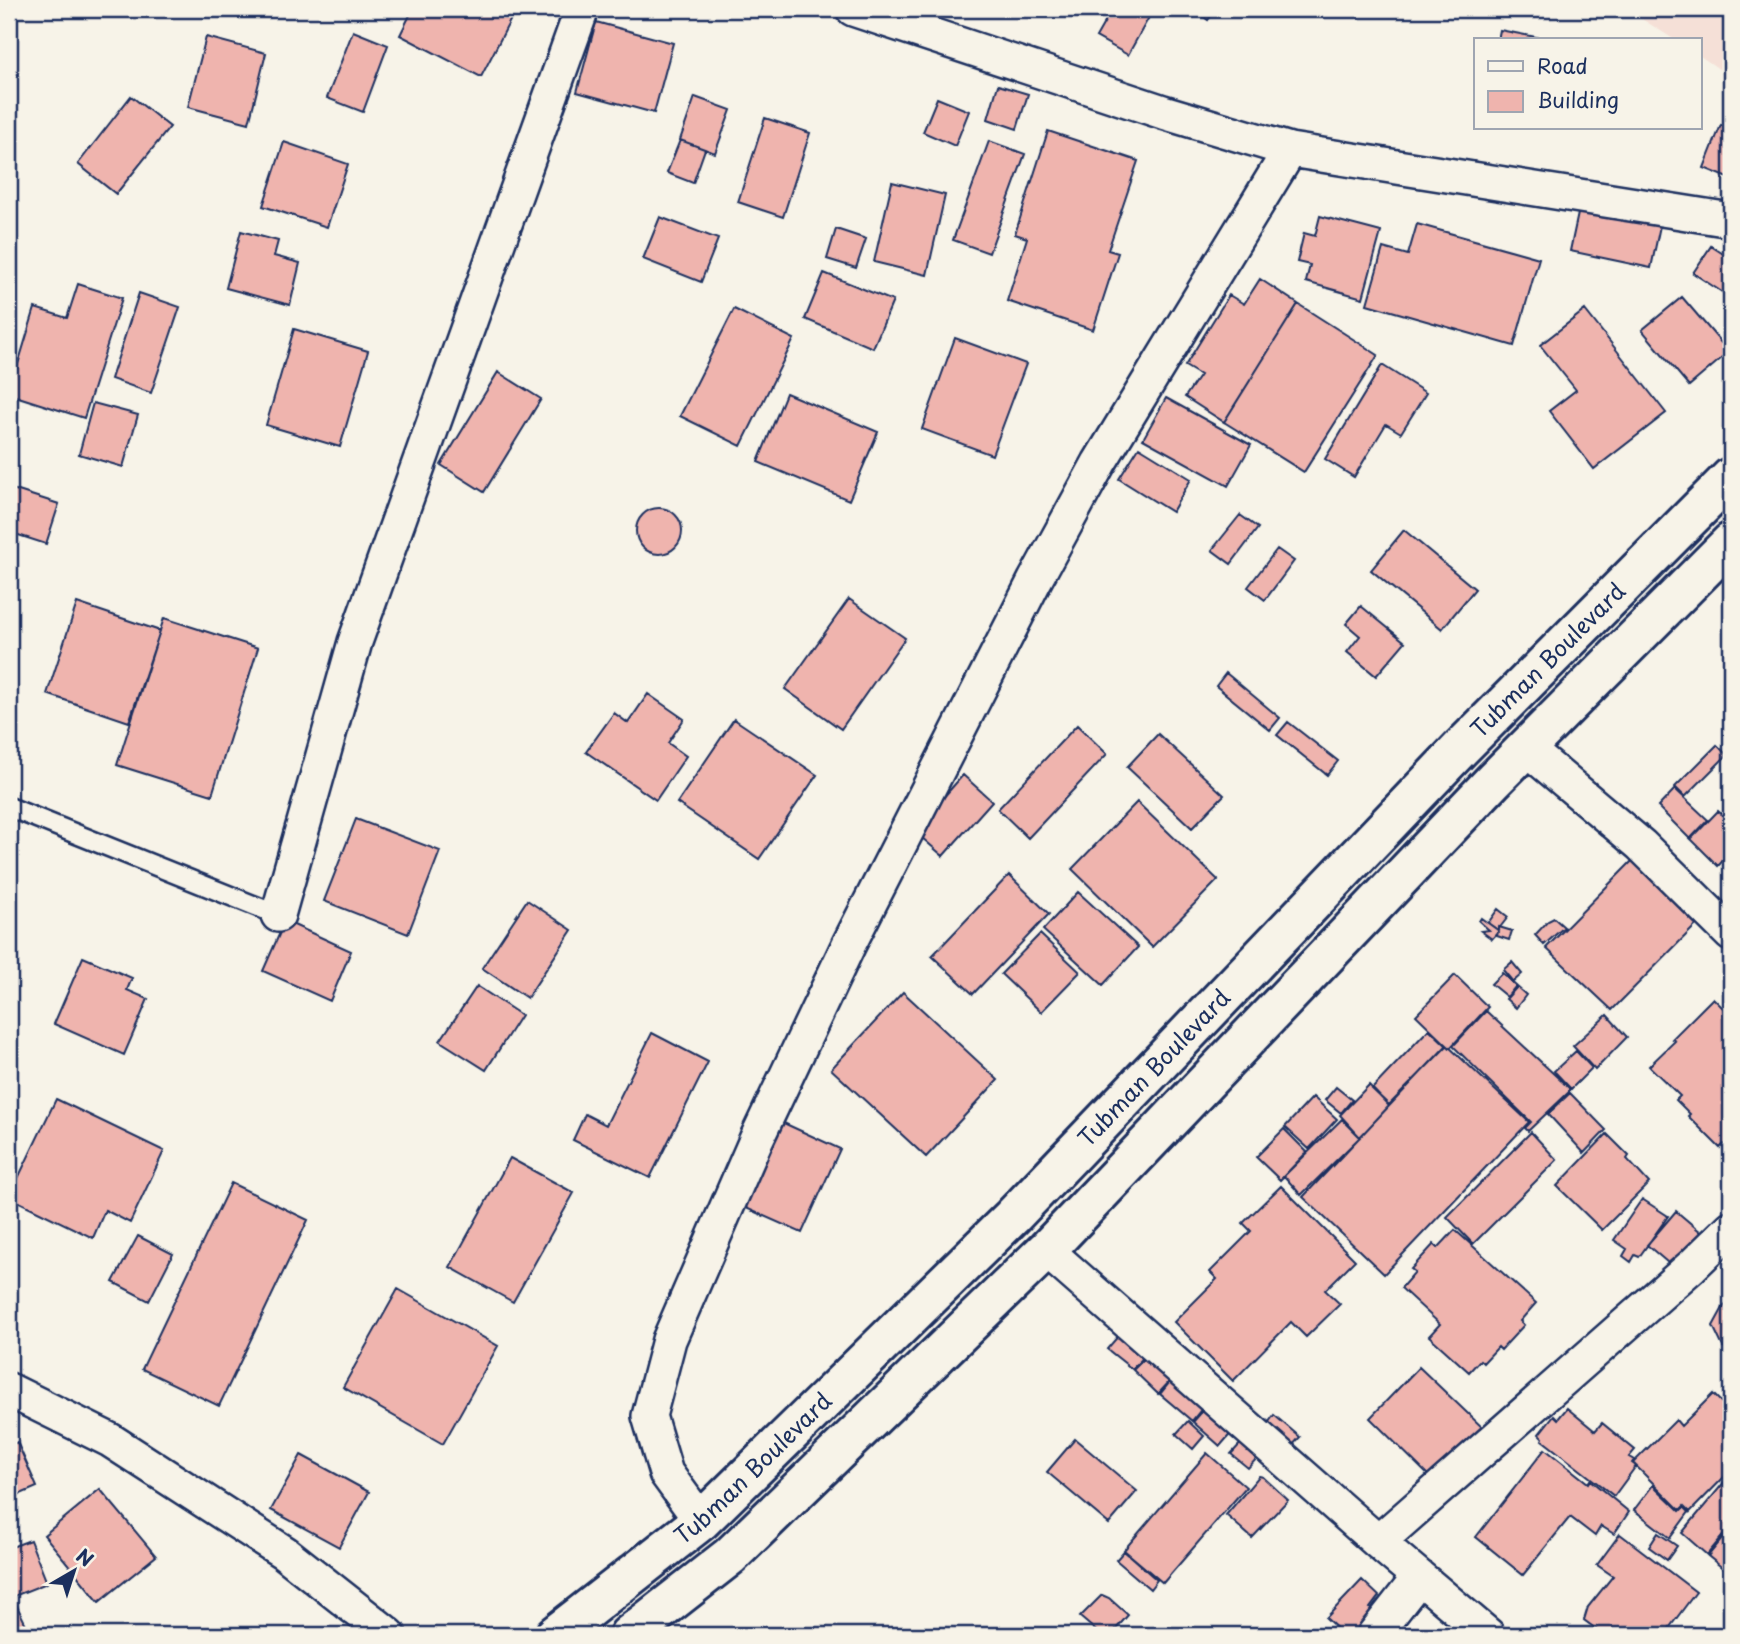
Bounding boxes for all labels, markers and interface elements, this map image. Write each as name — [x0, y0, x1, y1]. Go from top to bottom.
legend — [1474, 38, 1702, 130]
text: Road — [1537, 49, 1588, 81]
text: Building — [1537, 83, 1619, 115]
street label: Tubman Boulevard — [1462, 574, 1633, 745]
street label: Tubman Boulevard — [1069, 980, 1238, 1154]
street label: Tubman Boulevard — [666, 1383, 839, 1552]
north arrow — [38, 1536, 108, 1606]
text: N — [71, 1541, 100, 1573]

